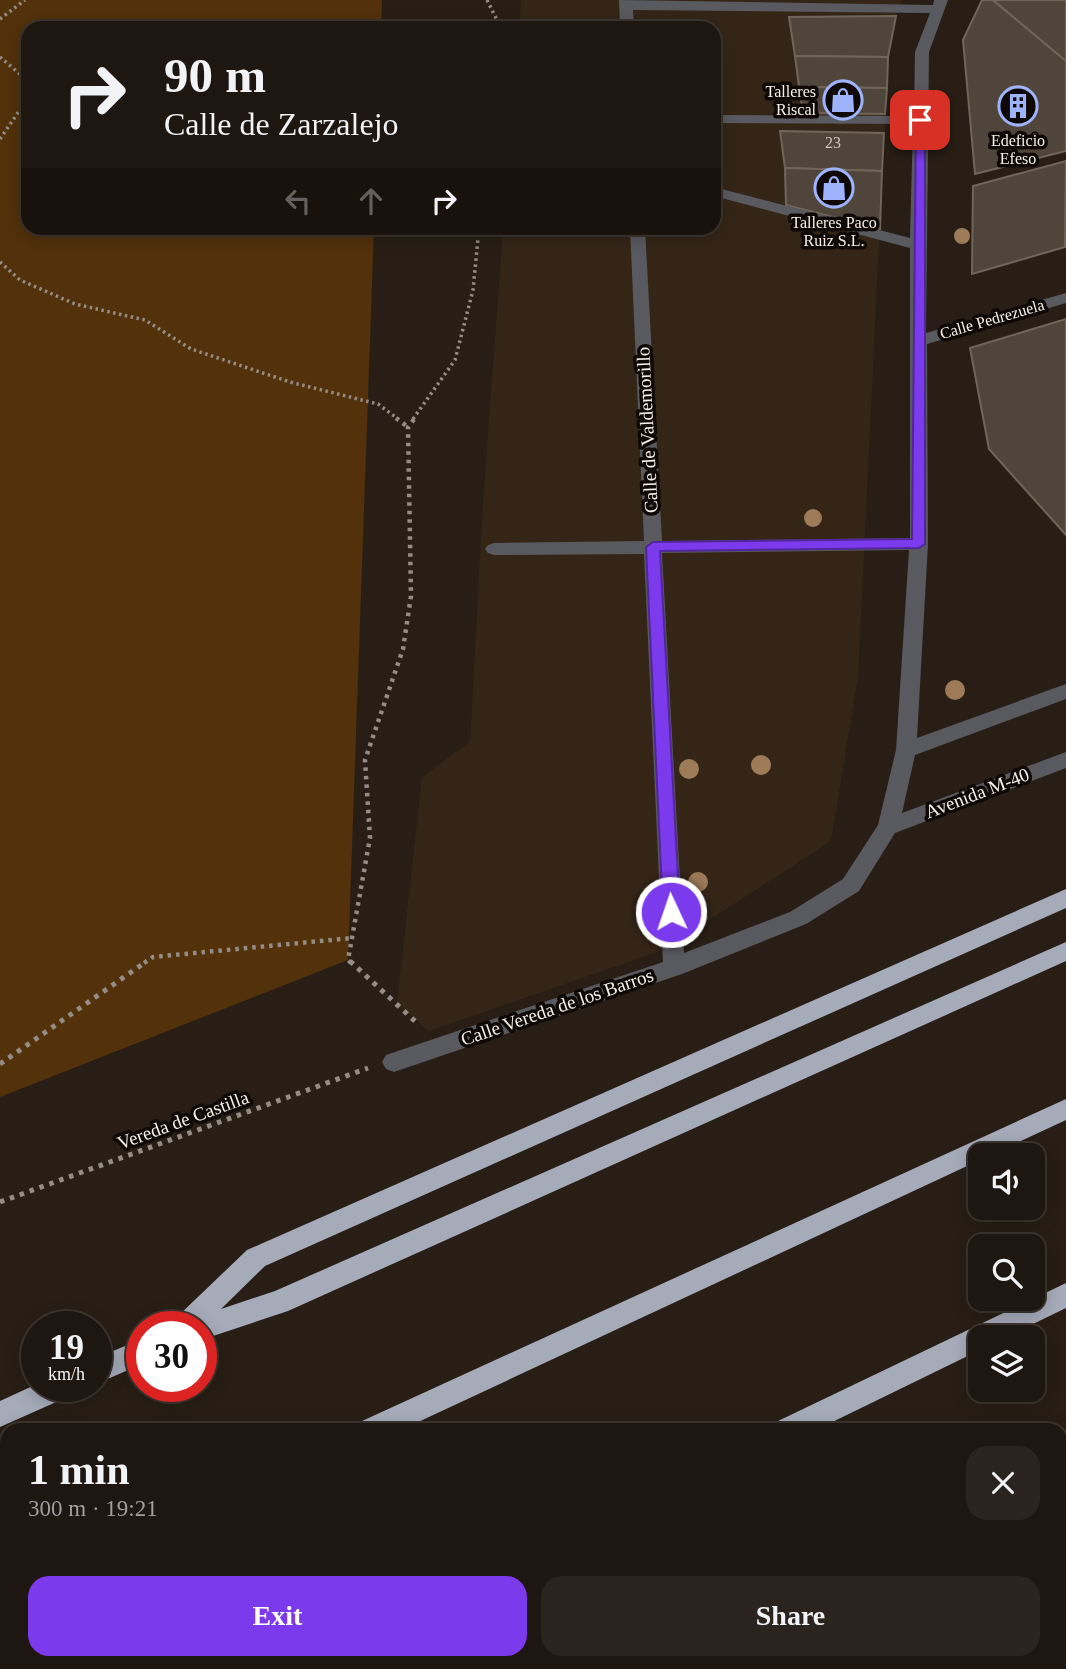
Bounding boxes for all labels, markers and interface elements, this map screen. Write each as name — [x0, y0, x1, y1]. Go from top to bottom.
text: 90 m — [164, 48, 266, 103]
icon: right — [49, 49, 140, 140]
shop icon: Talleres Riscal — [822, 79, 864, 121]
place label: Talleres Riscal — [766, 83, 817, 118]
building icon: Edeficio Efeso — [997, 85, 1039, 127]
pin — [890, 90, 950, 150]
icon: arrive — [901, 101, 939, 139]
text: Calle de Zarzalejo — [164, 106, 399, 142]
place label: Edeficio Efeso — [991, 132, 1045, 167]
house number: 23 — [825, 134, 841, 151]
shop icon: Talleres Paco Ruiz S.L. — [813, 167, 855, 209]
icon: left — [279, 182, 317, 220]
icon: ahead — [352, 182, 390, 220]
icon: right — [425, 182, 463, 220]
place label: Talleres Paco Ruiz S.L. — [791, 214, 877, 249]
street label: Calle Pedrezuela — [938, 296, 1046, 342]
street label: Calle de Valdemorillo — [632, 346, 662, 514]
street label: Avenida M-40 — [922, 763, 1032, 823]
position arrow — [634, 875, 708, 949]
street label: Calle Vereda de los Barros — [458, 964, 656, 1050]
street label: Vereda de Castilla — [114, 1086, 252, 1154]
map controls — [968, 1143, 1045, 1402]
button: sound — [968, 1143, 1045, 1220]
button: search — [968, 1234, 1045, 1311]
speed limit sign: 30 — [126, 1311, 217, 1402]
button: layers — [968, 1325, 1045, 1402]
text: 19 — [49, 1328, 84, 1367]
text: km/h — [48, 1364, 85, 1384]
button: close — [966, 1446, 1040, 1520]
text: 1 min — [28, 1447, 130, 1493]
text: 300 m · 19:21 — [28, 1496, 158, 1521]
button: Exit — [28, 1576, 527, 1656]
button: Share — [541, 1576, 1040, 1656]

